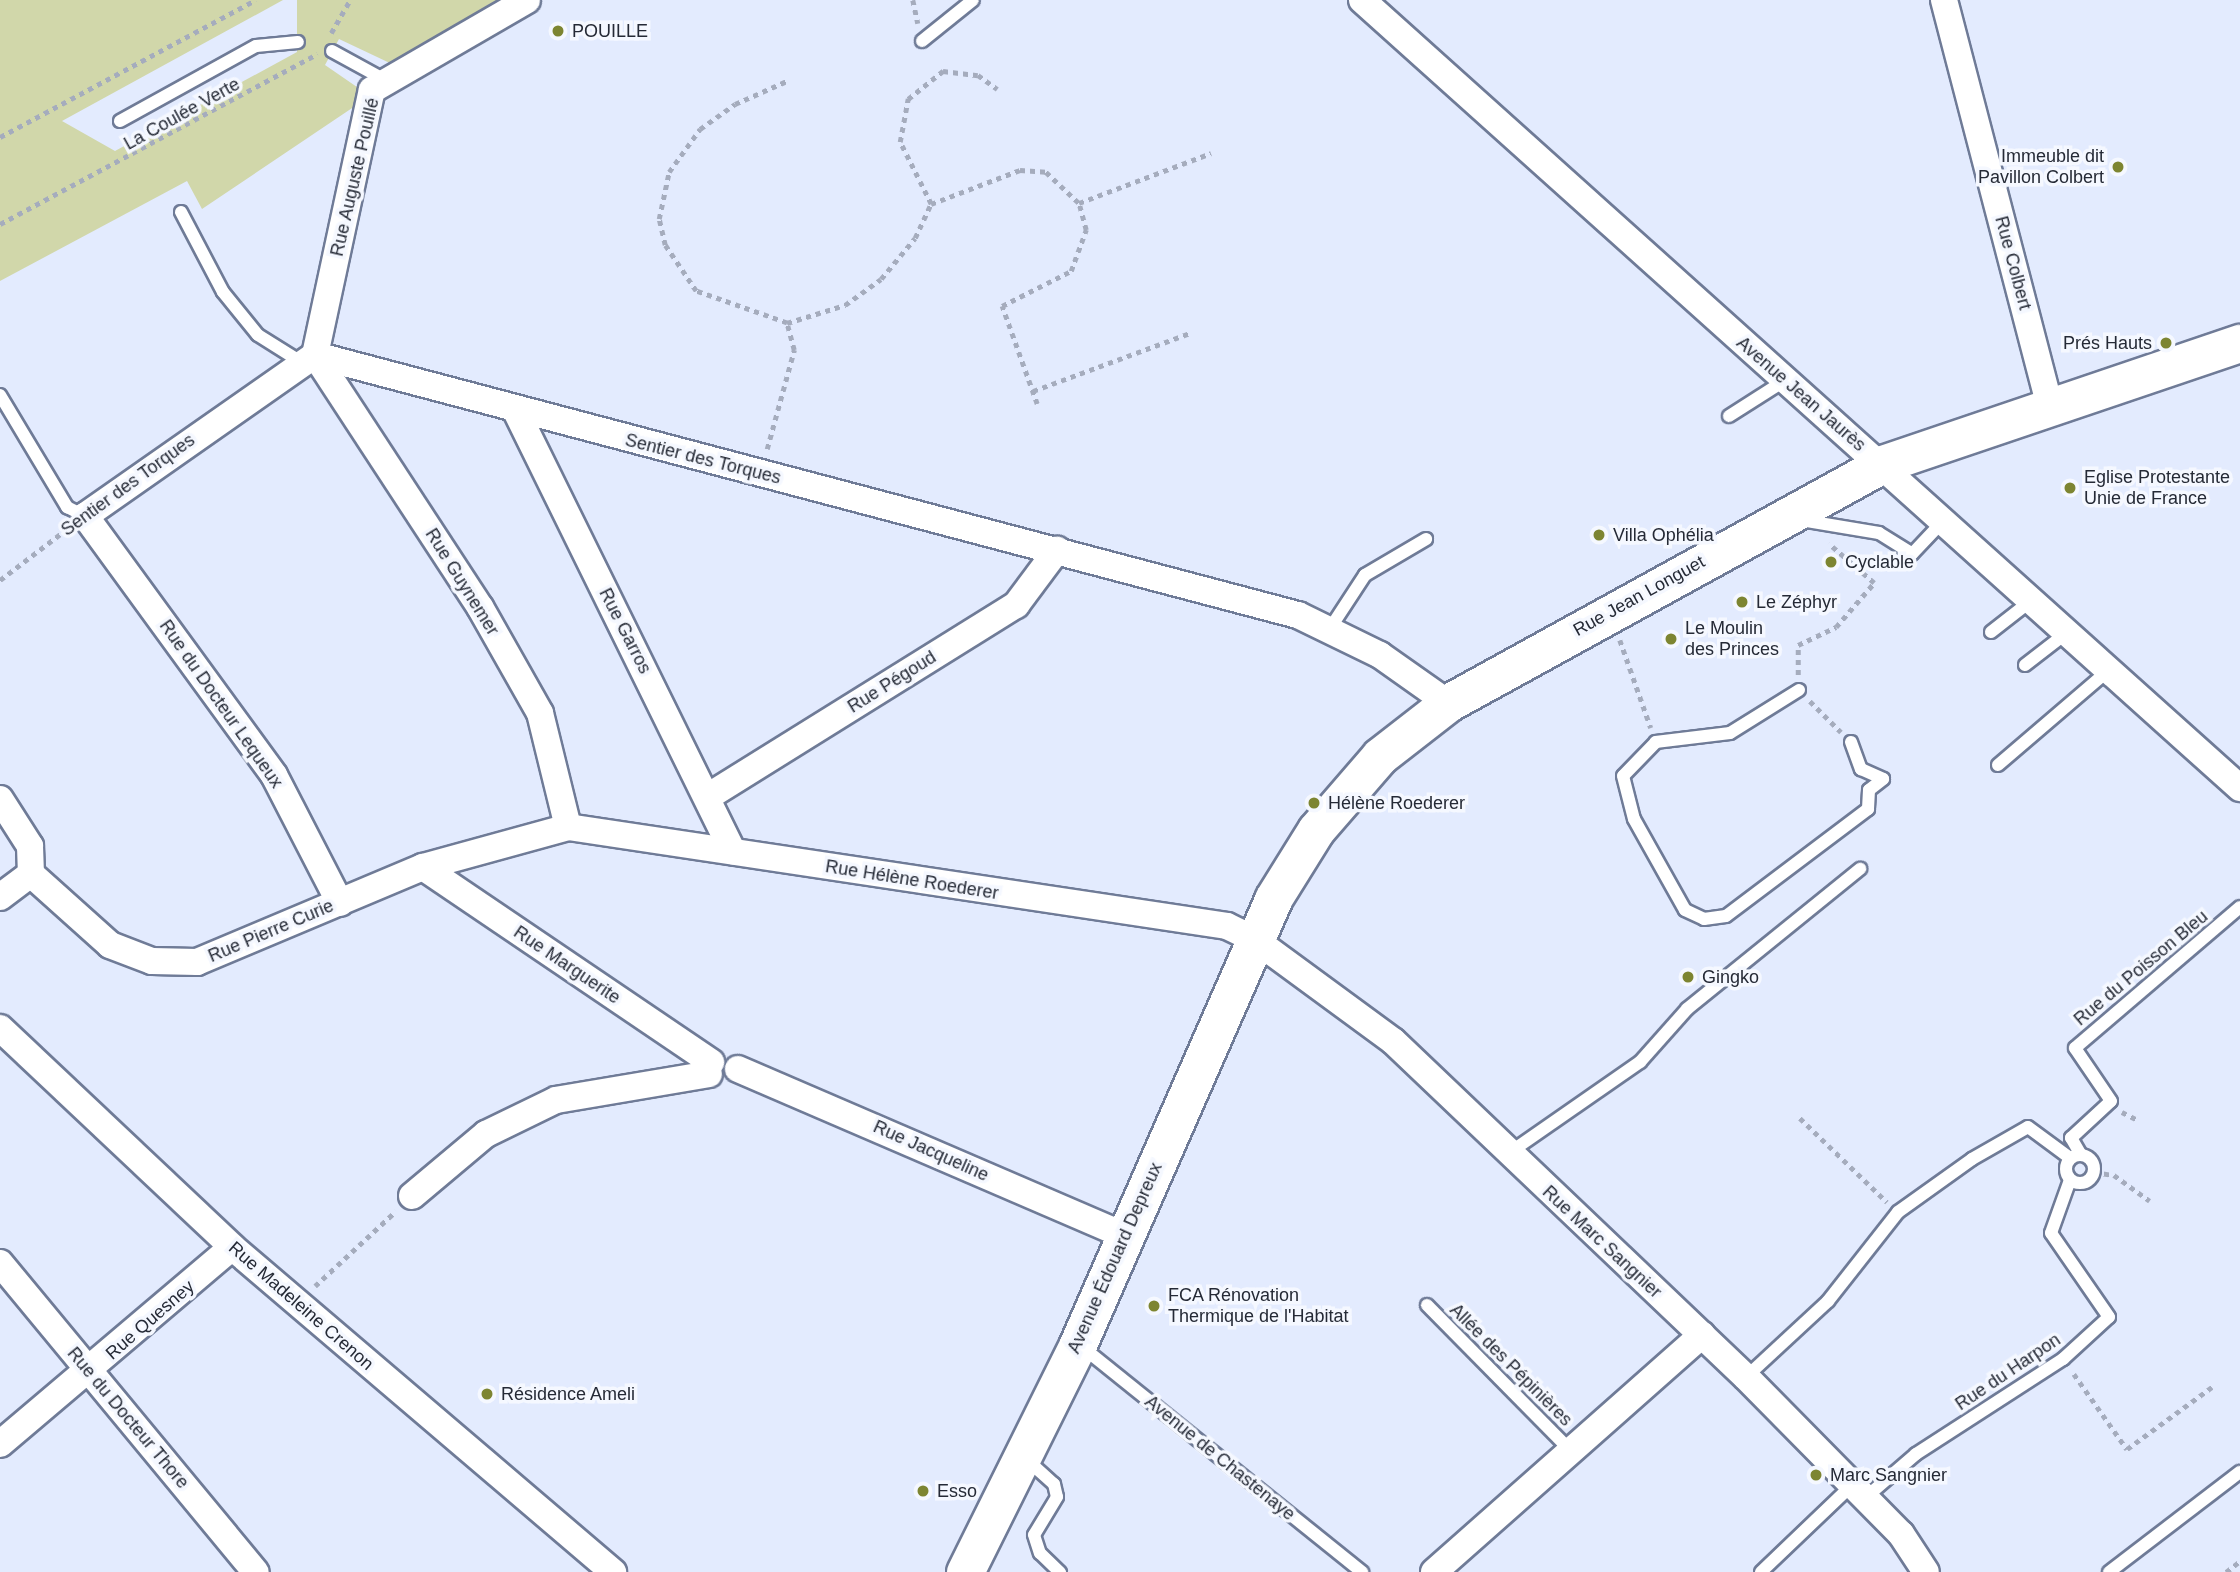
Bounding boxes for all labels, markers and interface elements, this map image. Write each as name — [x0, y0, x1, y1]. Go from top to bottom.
place label: POUILLE — [572, 20, 648, 42]
marker: POUILLE — [550, 23, 566, 39]
street label: La Coulée Verte — [120, 73, 244, 155]
street label: Rue Auguste Pouillé — [326, 95, 384, 259]
place label: Immeuble dit Pavillon Colbert — [1978, 146, 2104, 188]
marker: Immeuble dit Pavillon Colbert — [2110, 159, 2126, 175]
street label: Rue Colbert — [1990, 214, 2036, 312]
street label: Avenue Jean Jaurès — [1732, 332, 1870, 456]
place label: Prés Hauts — [2063, 332, 2152, 354]
marker: Prés Hauts — [2158, 335, 2174, 351]
street label: Sentier des Torques — [57, 429, 199, 541]
street label: Sentier des Torques — [623, 429, 783, 489]
place label: Eglise Protestante Unie de France — [2084, 467, 2230, 510]
marker: Eglise Protestante Unie de France — [2062, 480, 2078, 496]
place label: Villa Ophélia — [1613, 524, 1714, 546]
street label: Rue Guynemer — [421, 525, 503, 639]
marker: Villa Ophélia — [1591, 527, 1607, 543]
street label: Rue Jean Longuet — [1569, 551, 1709, 641]
place label: Cyclable — [1845, 551, 1914, 573]
marker: Cyclable — [1823, 554, 1839, 570]
street label: Rue Garros — [594, 585, 656, 677]
place label: Le Zéphyr — [1756, 591, 1837, 613]
marker: Le Zéphyr — [1734, 594, 1750, 610]
street label: Rue du Docteur Lequeux — [155, 616, 287, 792]
place label: Le Moulin des Princes — [1685, 618, 1779, 660]
marker: Le Moulin des Princes — [1663, 631, 1679, 647]
street label: Rue Pégoud — [844, 646, 940, 718]
place label: Hélène Roederer — [1328, 792, 1465, 814]
marker: Hélène Roederer — [1306, 795, 1322, 811]
street label: Rue Hélène Roederer — [824, 856, 1000, 904]
street label: Rue Pierre Curie — [205, 895, 337, 967]
street label: Rue du Poisson Bleu — [2070, 906, 2212, 1030]
street label: Rue Marguerite — [510, 921, 624, 1009]
place label: Gingko — [1702, 966, 1759, 988]
marker: Gingko — [1680, 969, 1696, 985]
street label: Rue Jacqueline — [870, 1116, 992, 1186]
street label: Avenue Édouard Depreux — [1063, 1159, 1167, 1357]
street label: Rue Marc Sangnier — [1538, 1181, 1666, 1303]
street label: Rue Madeleine Crenon — [224, 1237, 378, 1375]
street label: Rue Quesney — [101, 1276, 199, 1364]
place label: FCA Rénovation Thermique de l'Habitat — [1168, 1285, 1349, 1328]
marker: FCA Rénovation Thermique de l'Habitat — [1146, 1298, 1162, 1314]
street label: Allée des Pépinières — [1445, 1299, 1577, 1431]
street label: Rue du Harpon — [1951, 1329, 2065, 1415]
street label: Rue du Docteur Thore — [62, 1343, 194, 1493]
place label: Résidence Ameli — [501, 1383, 636, 1405]
marker: Résidence Ameli — [479, 1386, 495, 1402]
street label: Avenue de Chastenaye — [1141, 1391, 1299, 1525]
place label: Marc Sangnier — [1830, 1464, 1947, 1486]
marker: Marc Sangnier — [1808, 1467, 1824, 1483]
place label: Esso — [937, 1480, 977, 1502]
marker: Esso — [915, 1483, 931, 1499]

